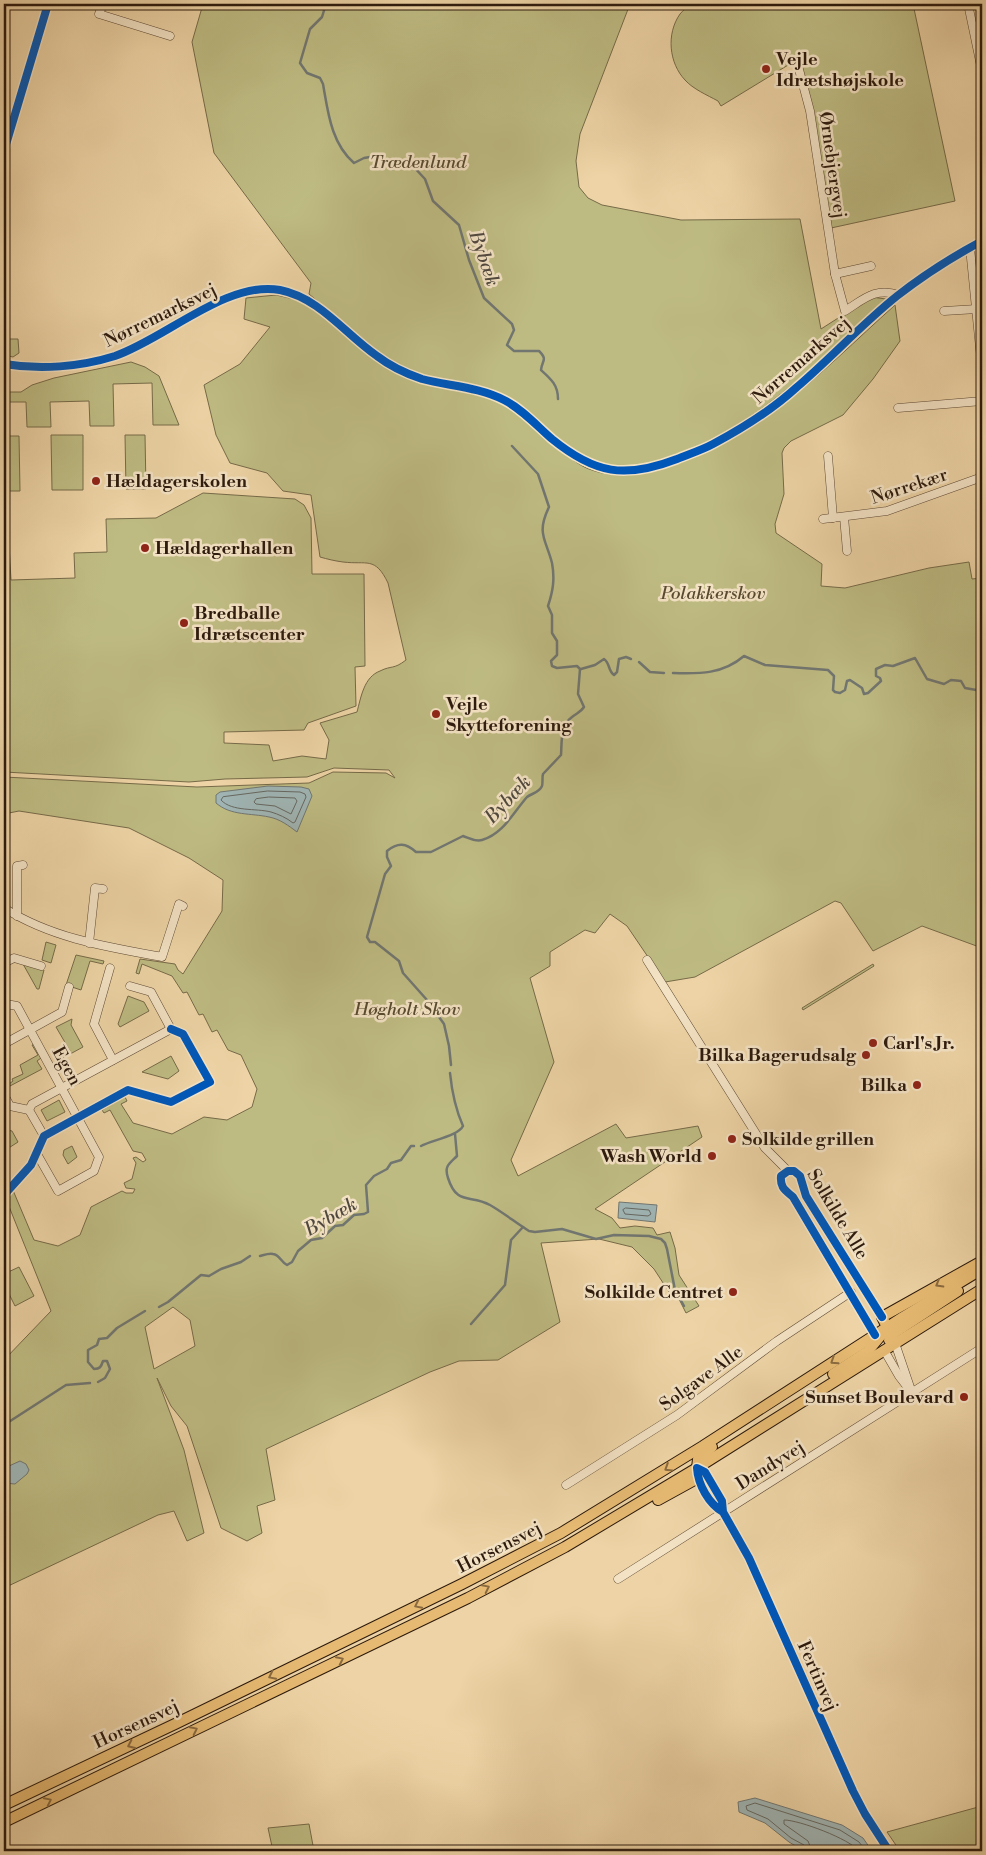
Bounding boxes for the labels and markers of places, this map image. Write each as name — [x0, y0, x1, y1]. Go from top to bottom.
place label: Vejle Idrætshøjskole — [775, 48, 904, 92]
marker: Vejle Idrætshøjskole — [760, 63, 772, 75]
place label: Hældagerskolen — [106, 470, 247, 493]
marker: Hældagerskolen — [90, 475, 102, 487]
place label: Hældagerhallen — [155, 537, 293, 560]
marker: Hældagerhallen — [139, 542, 151, 554]
place label: Bredballe Idrætscenter — [194, 602, 305, 646]
marker: Bredballe Idrætscenter — [178, 617, 190, 629]
place label: Vejle Skytteforening — [445, 693, 572, 737]
marker: Vejle Skytteforening — [430, 708, 442, 720]
place label: Carl's Jr. — [883, 1032, 955, 1055]
marker: Carl's Jr. — [867, 1037, 879, 1049]
place label: Bilka Bagerudsalg — [698, 1044, 857, 1067]
marker: Bilka Bagerudsalg — [860, 1049, 872, 1061]
place label: Bilka — [861, 1074, 907, 1097]
marker: Bilka — [911, 1079, 923, 1091]
place label: Solkilde grillen — [742, 1128, 874, 1151]
marker: Solkilde grillen — [726, 1133, 738, 1145]
place label: Wash World — [599, 1145, 702, 1168]
marker: Wash World — [706, 1150, 718, 1162]
place label: Solkilde Centret — [585, 1281, 724, 1304]
marker: Solkilde Centret — [727, 1286, 739, 1298]
place label: Sunset Boulevard — [805, 1386, 954, 1409]
marker: Sunset Boulevard — [958, 1391, 970, 1403]

